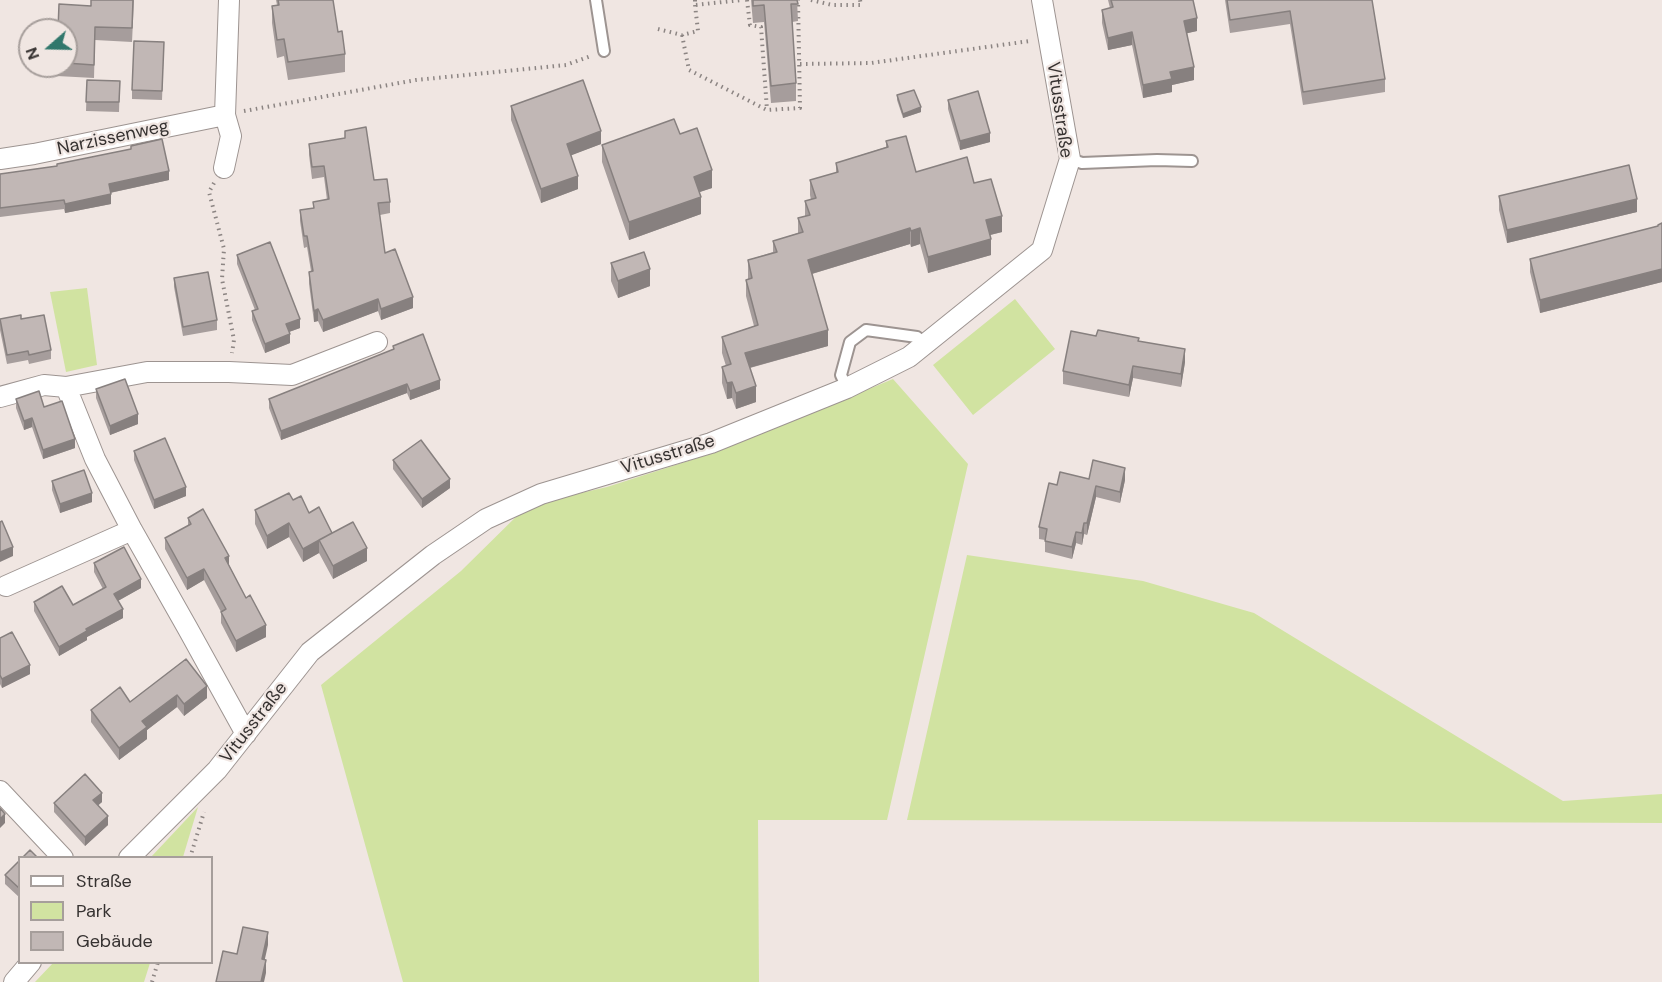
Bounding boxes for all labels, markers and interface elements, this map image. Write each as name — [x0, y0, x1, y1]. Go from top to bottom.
north arrow — [18, 18, 78, 78]
text: N — [21, 45, 44, 63]
street label: Vitusstraße — [1042, 61, 1076, 159]
street label: Narzissenweg — [55, 116, 171, 160]
street label: Vitusstraße — [619, 431, 717, 479]
street label: Vitusstraße — [216, 678, 292, 768]
legend — [18, 856, 213, 964]
text: Straße — [76, 869, 132, 893]
text: Park — [76, 899, 112, 923]
text: Gebäude — [76, 929, 153, 953]

